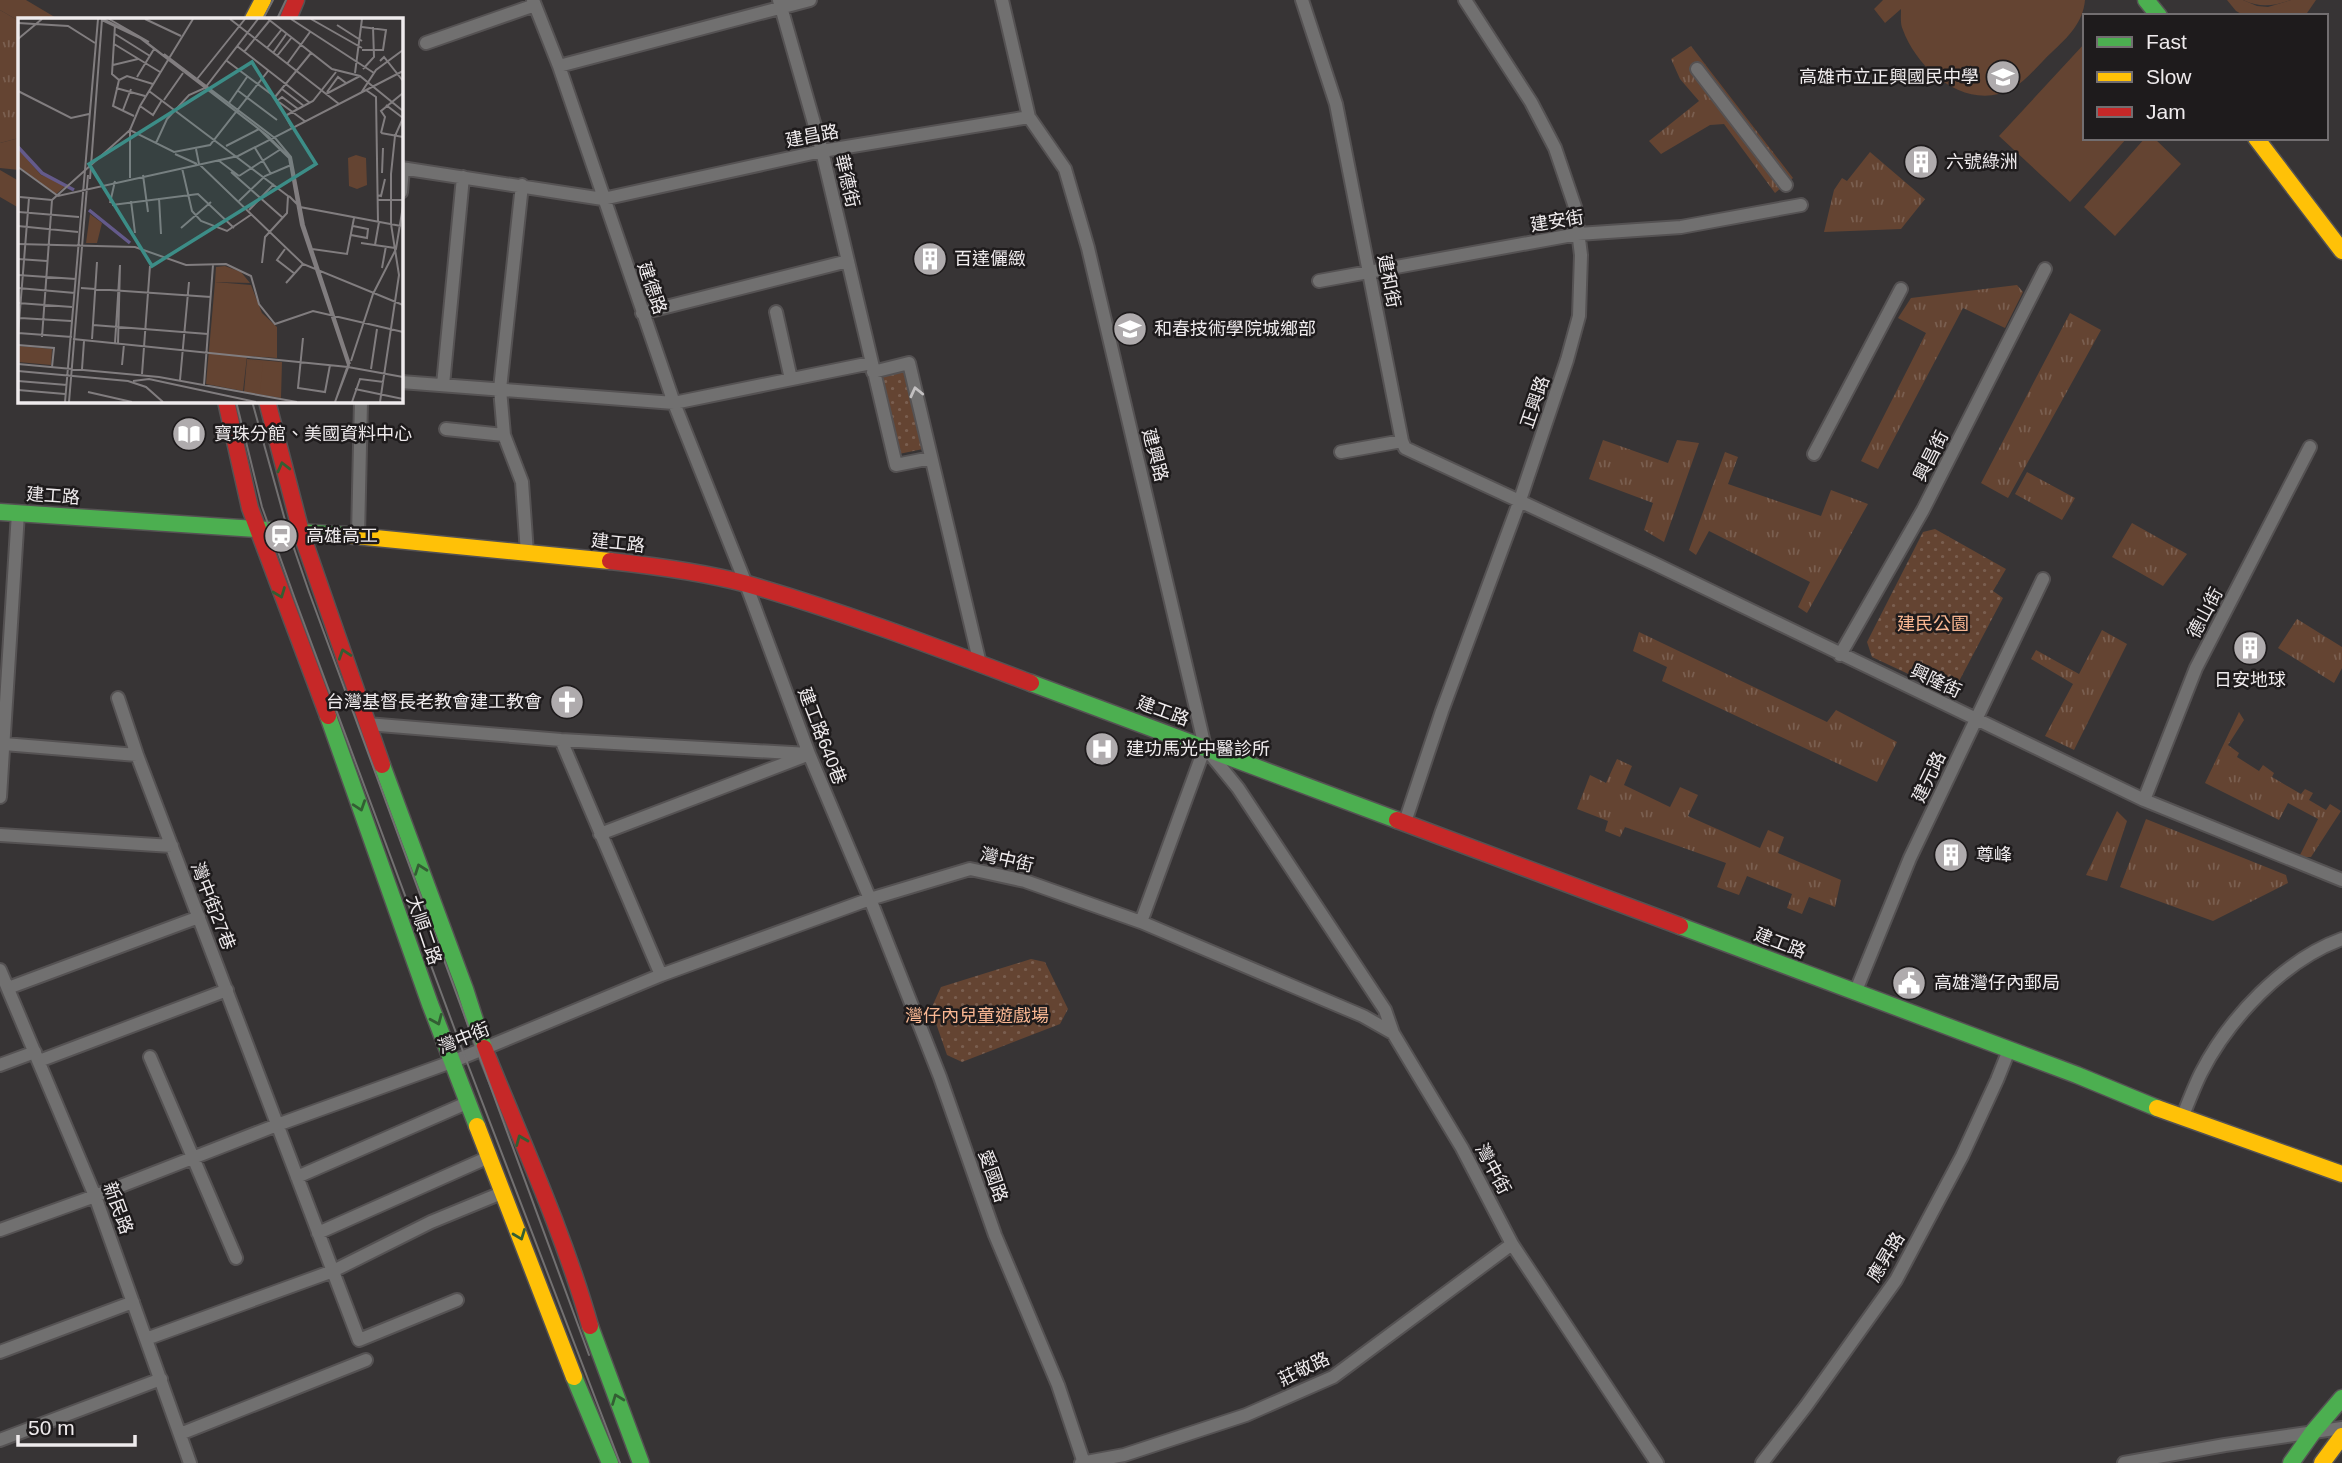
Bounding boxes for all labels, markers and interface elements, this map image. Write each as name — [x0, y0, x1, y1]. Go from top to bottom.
legend — [2083, 14, 2328, 140]
inset map — [18, 18, 402, 402]
text: Fast — [2146, 30, 2187, 53]
school or university icon: 高雄市立正興國民中學 — [1984, 58, 2022, 96]
text: Slow — [2146, 65, 2192, 88]
place label: 高雄市立正興國民中學 — [1799, 67, 1979, 87]
text: Jam — [2146, 100, 2186, 123]
street label: 建昌路 — [784, 121, 840, 151]
building icon: 六號綠洲 — [1902, 143, 1940, 181]
street label: 華德街 — [831, 152, 863, 210]
place label: 六號綠洲 — [1946, 152, 2018, 172]
street label: 建安街 — [1529, 207, 1585, 235]
building icon: 百達儷緻 — [911, 240, 949, 278]
place label: 百達儷緻 — [954, 249, 1026, 269]
street label: 建和街 — [1374, 253, 1404, 309]
street label: 建德路 — [634, 259, 670, 317]
school or university icon: 和春技術學院城鄉部 — [1111, 310, 1149, 348]
place label: 和春技術學院城鄉部 — [1154, 319, 1316, 339]
street label: 正興路 — [1517, 373, 1553, 431]
one-way arrow — [910, 387, 924, 399]
library icon: 寶珠分館、美國資料中心 — [170, 415, 208, 453]
place label: 寶珠分館、美國資料中心 — [214, 424, 412, 444]
street label: 建興路 — [1138, 426, 1172, 484]
street label: 興昌街 — [1910, 427, 1952, 485]
one-way arrow — [277, 461, 291, 473]
street label: 建工路 — [25, 484, 81, 508]
station icon: 高雄高工 — [262, 517, 300, 555]
place label: 高雄高工 — [306, 526, 378, 546]
street label: 建工路 — [590, 530, 646, 556]
street label: 德山街 — [2183, 584, 2227, 642]
one-way arrow — [272, 586, 286, 598]
park label: 建民公園 — [1897, 614, 1969, 634]
building icon: 日安地球 — [2231, 629, 2269, 667]
one-way arrow — [338, 649, 352, 661]
street label: 興隆街 — [1907, 661, 1965, 701]
place label: 日安地球 — [2214, 670, 2286, 690]
church icon: 台灣基督長老教會建工教會 — [548, 683, 586, 721]
street label: 建工路640巷 — [794, 685, 850, 787]
place label: 台灣基督長老教會建工教會 — [326, 692, 542, 712]
street label: 建工路 — [1134, 692, 1192, 730]
hospital icon: 建功馬光中醫診所 — [1083, 730, 1121, 768]
place label: 建功馬光中醫診所 — [1126, 739, 1270, 759]
street label: 建元路 — [1909, 748, 1949, 806]
one-way arrow — [352, 800, 366, 812]
building icon: 尊峰 — [1932, 836, 1970, 874]
street label: 灣中街 — [978, 844, 1036, 876]
place label: 尊峰 — [1976, 845, 2012, 865]
street label: 灣中街27巷 — [187, 859, 239, 953]
one-way arrow — [415, 863, 429, 875]
street label: 大順二路 — [403, 893, 445, 967]
street label: 建工路 — [1751, 924, 1809, 962]
public building icon: 高雄灣仔內郵局 — [1890, 964, 1928, 1002]
place label: 高雄灣仔內郵局 — [1934, 973, 2060, 993]
park label: 灣仔內兒童遊戲場 — [905, 1006, 1049, 1026]
one-way arrow — [428, 1014, 442, 1026]
street label: 灣中街 — [435, 1019, 493, 1057]
one-way arrow — [516, 1135, 530, 1147]
street label: 灣中街 — [1471, 1140, 1515, 1198]
street label: 愛國路 — [975, 1147, 1011, 1205]
street label: 新民路 — [99, 1179, 137, 1237]
one-way arrow — [512, 1228, 526, 1240]
street label: 應昇路 — [1864, 1229, 1908, 1285]
street label: 莊敬路 — [1275, 1348, 1333, 1390]
one-way arrow — [611, 1394, 625, 1406]
scale bar — [18, 1404, 135, 1448]
text: 50 m — [28, 1416, 75, 1439]

